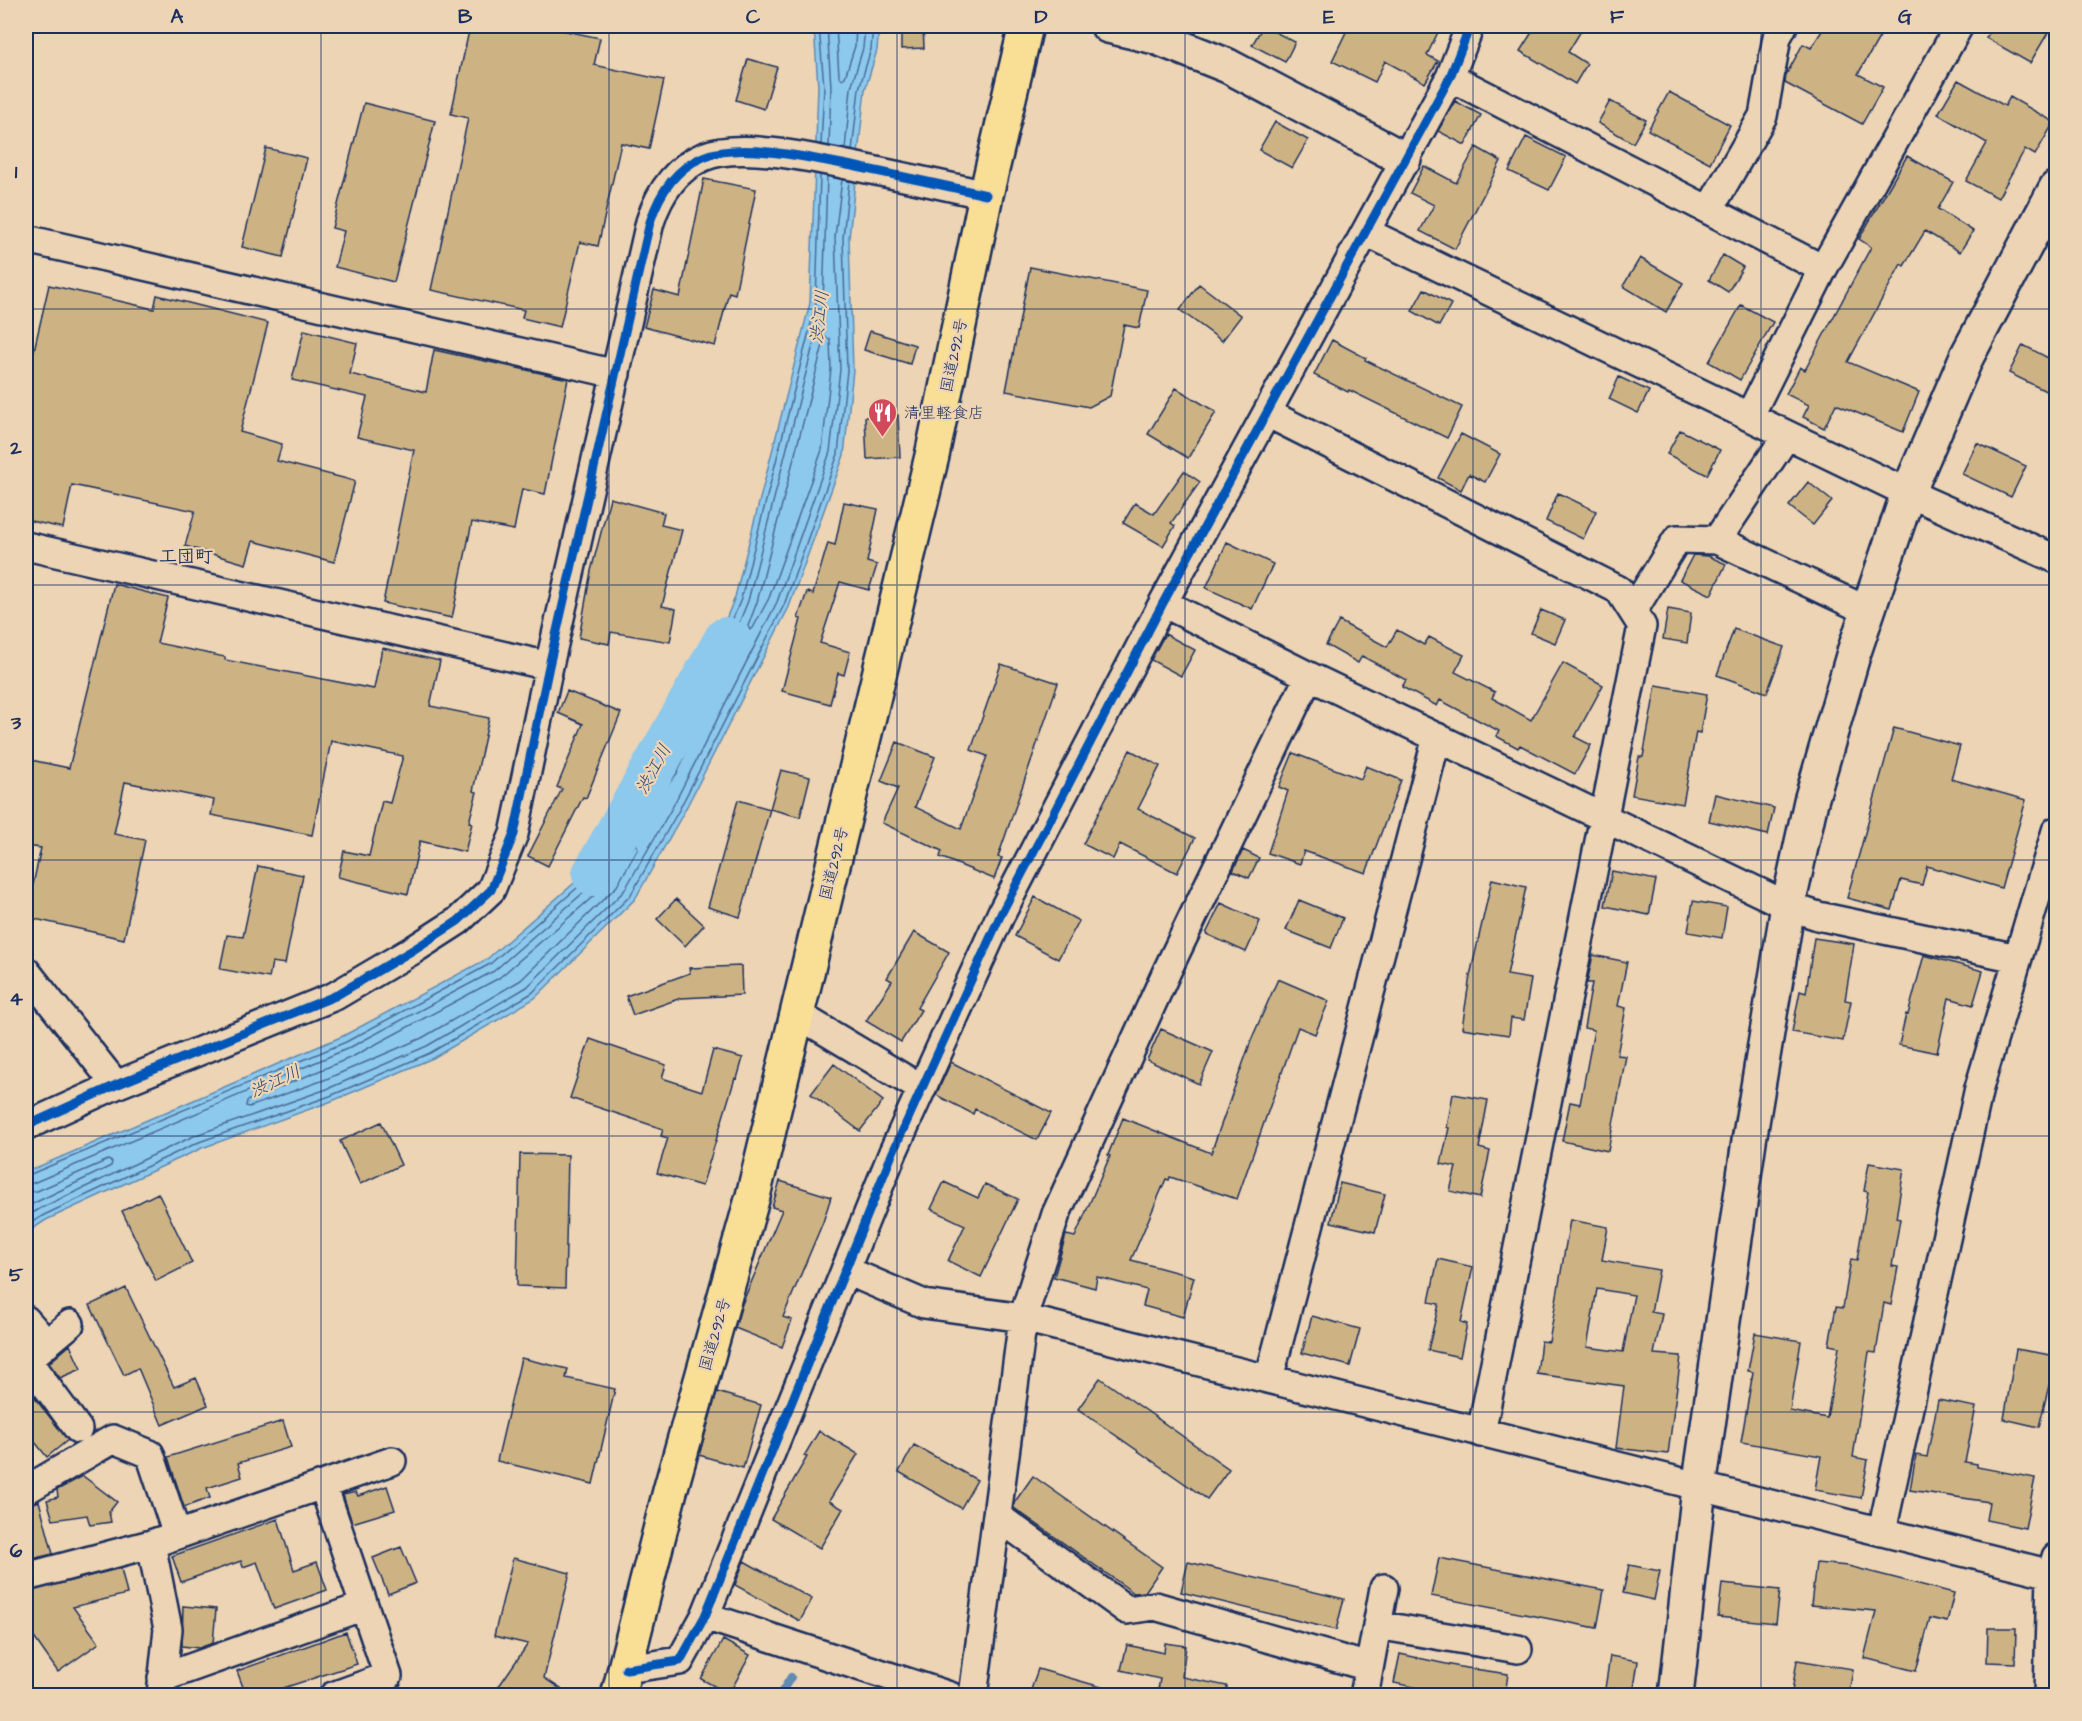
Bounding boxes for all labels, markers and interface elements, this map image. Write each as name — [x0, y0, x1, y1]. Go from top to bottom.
text: A — [171, 3, 184, 31]
text: B — [458, 3, 473, 31]
text: C — [746, 3, 761, 31]
text: D — [1035, 3, 1048, 31]
text: E — [1323, 3, 1335, 31]
text: F — [1610, 3, 1625, 31]
text: G — [1898, 3, 1912, 31]
text: 1 — [15, 158, 18, 186]
water label: 渋江川 — [804, 289, 835, 345]
street label: 国道292号 — [935, 316, 973, 394]
restaurant icon: 清里軽食店 — [867, 396, 899, 438]
place label: 清里軽食店 — [904, 402, 984, 424]
text: 2 — [9, 434, 22, 462]
district label: 工団町 — [159, 544, 213, 569]
text: 3 — [10, 709, 22, 737]
water label: 渋江川 — [629, 740, 677, 799]
street label: 国道292号 — [814, 824, 854, 903]
text: 4 — [9, 985, 23, 1013]
water label: 渋江川 — [245, 1059, 305, 1104]
text: 5 — [9, 1261, 24, 1289]
street label: 国道292号 — [694, 1295, 736, 1374]
text: 6 — [10, 1537, 23, 1565]

